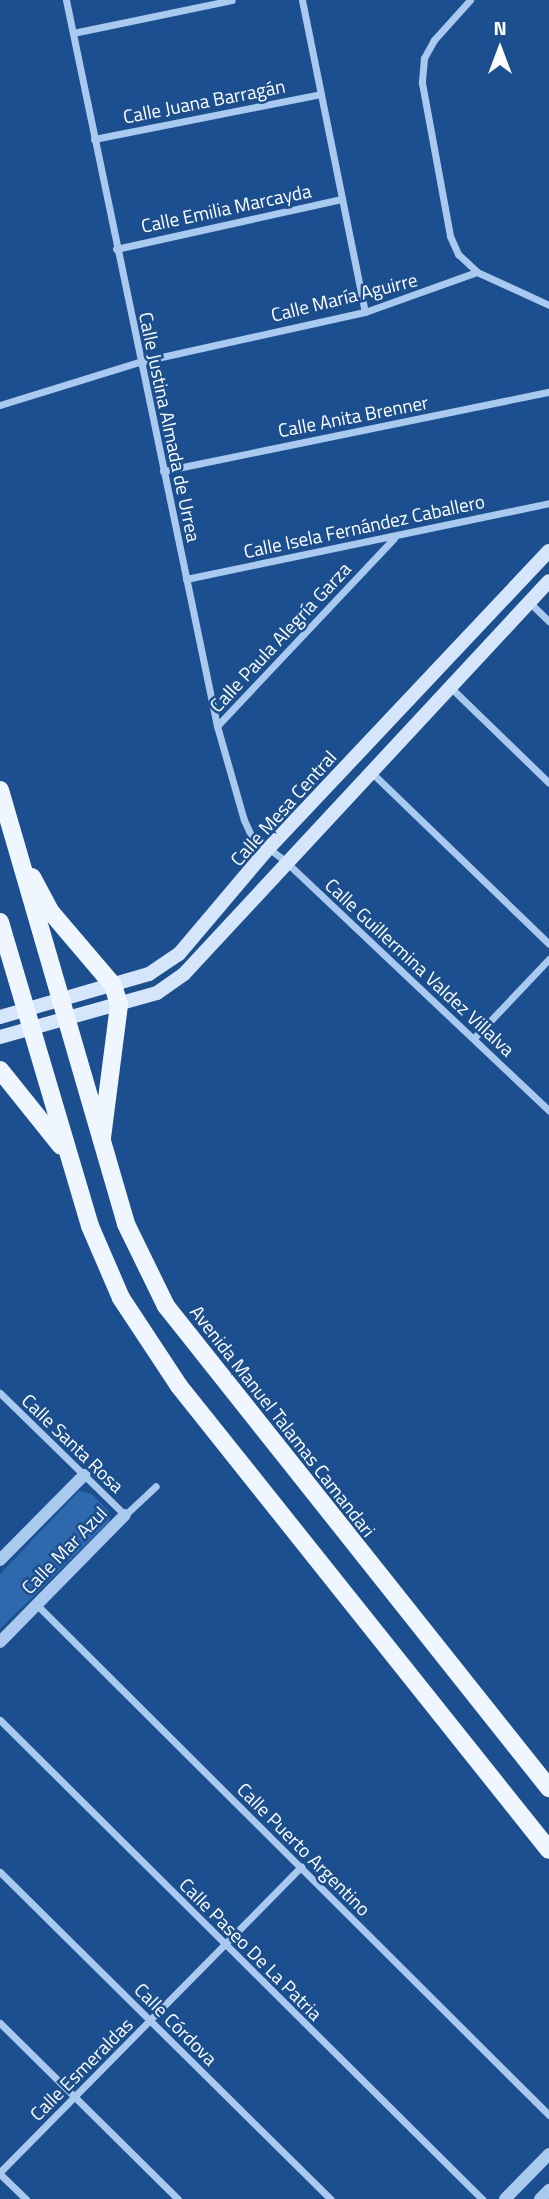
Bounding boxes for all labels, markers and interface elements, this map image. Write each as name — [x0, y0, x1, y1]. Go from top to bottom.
text: N — [493, 13, 507, 42]
north arrow — [465, 14, 535, 84]
street label: Calle Juana Barragán — [121, 74, 287, 128]
street label: Calle Emilia Marcayda — [139, 179, 313, 237]
street label: Calle María Aguirre — [268, 268, 420, 326]
street label: Calle Justina Almada de Urrea — [134, 310, 206, 544]
street label: Calle Anita Brenner — [276, 390, 430, 442]
street label: Calle Isela Fernández Caballero — [241, 489, 487, 563]
street label: Calle Paula Alegría Garza — [205, 557, 355, 717]
street label: Calle Mesa Central — [225, 746, 341, 870]
street label: Calle Guillermina Valdez Villalva — [321, 873, 519, 1061]
street label: Avenida Manuel Talamas Camandari — [186, 1301, 380, 1541]
street label: Calle Santa Rosa — [17, 1389, 129, 1497]
street label: Calle Mar Azul — [17, 1501, 111, 1599]
street label: Calle Puerto Argentino — [233, 1778, 375, 1920]
street label: Calle Paseo De La Patria — [175, 1873, 327, 2025]
street label: Calle Córdova — [130, 1978, 222, 2070]
street label: Calle Esmeraldas — [25, 2013, 137, 2125]

